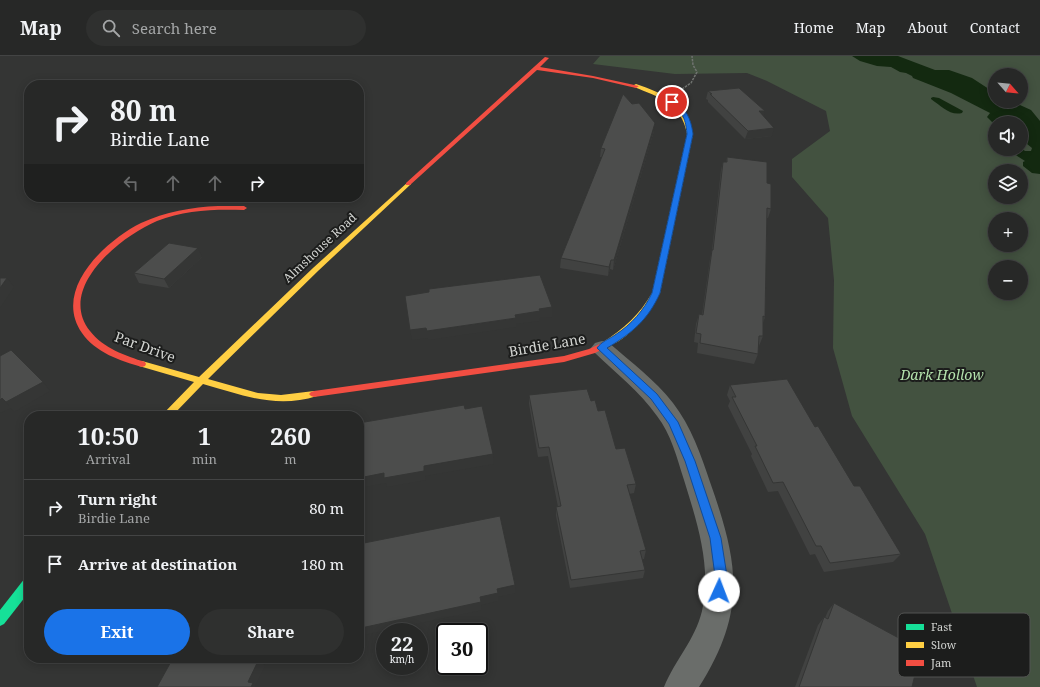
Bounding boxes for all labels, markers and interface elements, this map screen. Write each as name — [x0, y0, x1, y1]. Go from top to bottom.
search box — [86, 10, 366, 46]
text: Map — [20, 15, 62, 41]
icon: search — [100, 17, 122, 39]
text: Search here — [132, 18, 217, 38]
text: Home — [794, 18, 834, 37]
text: Map — [856, 18, 885, 37]
text: About — [907, 18, 948, 37]
text: Contact — [970, 18, 1020, 37]
north arrow — [988, 68, 1028, 108]
map controls — [988, 68, 1028, 300]
pin — [655, 85, 689, 119]
text: 80 m — [110, 91, 177, 129]
icon: arrive — [661, 91, 683, 113]
icon: right — [44, 96, 96, 148]
button: sound — [988, 116, 1028, 156]
text: Birdie Lane — [110, 127, 210, 151]
button: layers — [988, 164, 1028, 204]
icon: left — [120, 172, 142, 194]
icon: ahead — [162, 172, 184, 194]
icon: ahead — [204, 172, 226, 194]
icon: right — [246, 172, 268, 194]
street label: Almshouse Road — [279, 209, 361, 286]
button: + — [988, 212, 1028, 252]
button: − — [988, 260, 1028, 300]
street label: Par Drive — [112, 327, 178, 366]
street label: Birdie Lane — [507, 328, 587, 361]
park label: Dark Hollow — [899, 365, 984, 384]
text: 10:50 — [77, 419, 139, 452]
text: 1 — [198, 419, 211, 452]
text: 260 — [270, 419, 311, 452]
text: Arrival — [86, 450, 130, 468]
text: min — [192, 450, 217, 468]
text: m — [284, 450, 297, 468]
text: Turn right — [78, 489, 157, 509]
icon: right — [44, 497, 66, 519]
text: 80 m — [309, 498, 344, 518]
text: Birdie Lane — [78, 509, 150, 527]
icon: arrive — [44, 553, 66, 575]
text: Arrive at destination — [78, 554, 237, 574]
text: 180 m — [301, 554, 344, 574]
position arrow — [698, 570, 740, 612]
button: Exit — [44, 609, 190, 655]
button: Share — [198, 609, 344, 655]
legend — [898, 613, 1030, 677]
text: Fast — [931, 619, 952, 634]
speed limit sign: 30 — [436, 623, 488, 675]
text: 22 — [391, 630, 413, 657]
text: Slow — [931, 637, 957, 652]
text: km/h — [390, 652, 414, 666]
text: Jam — [930, 655, 952, 670]

